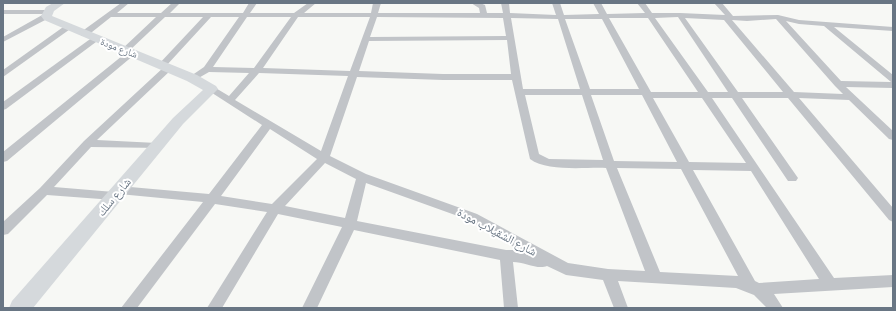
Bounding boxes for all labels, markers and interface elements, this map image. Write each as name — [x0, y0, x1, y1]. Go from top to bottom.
street label: شارع مودة — [99, 35, 140, 61]
street label: شارع سلك — [93, 174, 135, 219]
street label: شارع الشقيلاب مودة — [454, 204, 540, 260]

